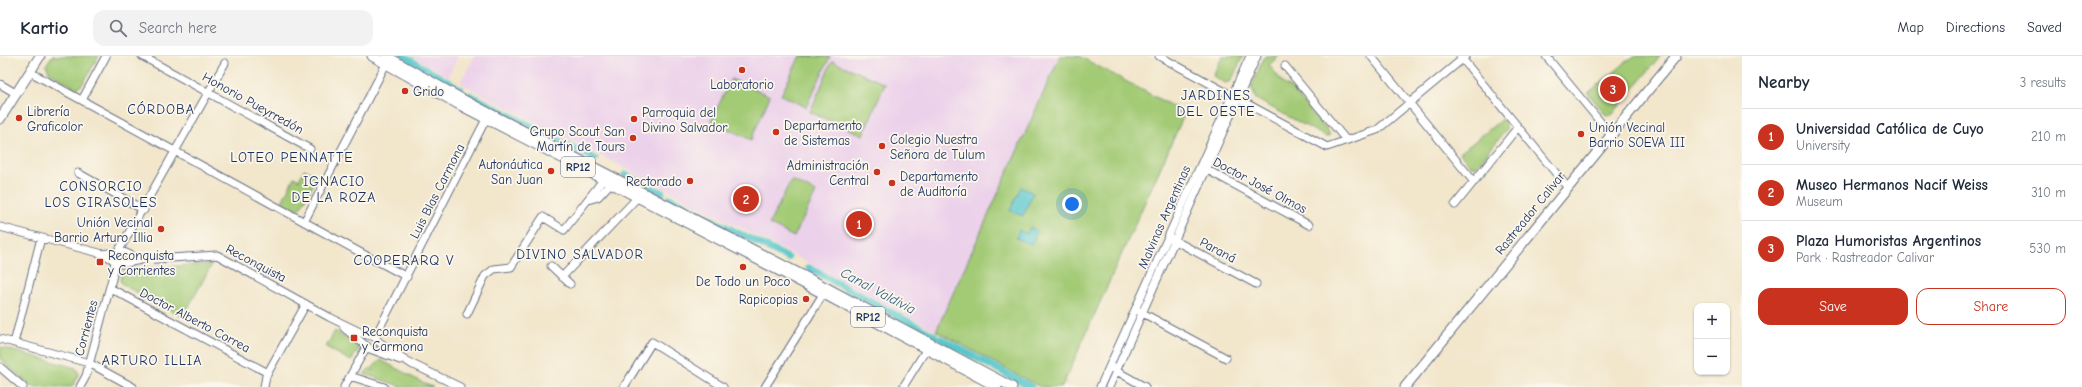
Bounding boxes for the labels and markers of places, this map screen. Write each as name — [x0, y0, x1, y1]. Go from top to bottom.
marker: Laboratorio — [737, 65, 747, 75]
pin: 3 — [1600, 74, 1626, 104]
place label: Laboratorio — [710, 77, 774, 92]
place label: Grido — [413, 84, 444, 99]
marker: Grido — [400, 86, 410, 96]
place label: Librería Graficolor — [27, 104, 83, 134]
place label: Parroquia del Divino Salvador — [642, 105, 728, 135]
marker: Librería Graficolor — [14, 113, 24, 123]
marker: Parroquia del Divino Salvador — [629, 114, 639, 124]
place label: Departamento de Sistemas — [784, 118, 862, 148]
place label: Unión Vecinal Barrio SOEVA III — [1589, 120, 1685, 150]
place label: Grupo Scout San Martín de Tours — [530, 124, 625, 154]
marker: Departamento de Sistemas — [771, 127, 781, 137]
marker: Unión Vecinal Barrio SOEVA III — [1576, 129, 1586, 139]
place label: Colegio Nuestra Señora de Tulum — [890, 132, 985, 162]
marker: Grupo Scout San Martín de Tours — [628, 133, 638, 143]
marker: Colegio Nuestra Señora de Tulum — [877, 141, 887, 151]
place label: Autonáutica San Juan — [478, 157, 543, 187]
place label: Administración Central — [787, 158, 869, 188]
marker: Autonáutica San Juan — [546, 166, 556, 176]
marker: Administración Central — [872, 167, 882, 177]
place label: Departamento de Auditoría — [900, 169, 978, 199]
place label: Rectorado — [626, 174, 682, 189]
marker: Rectorado — [685, 176, 695, 186]
marker: Departamento de Auditoría — [887, 178, 897, 188]
pin: 2 — [733, 184, 759, 214]
pin: 1 — [846, 209, 872, 239]
place label: Unión Vecinal Barrio Arturo Illia — [54, 215, 153, 245]
marker: Unión Vecinal Barrio Arturo Illia — [156, 224, 166, 234]
place label: Reconquista y Corrientes — [107, 248, 175, 278]
marker: Reconquista y Corrientes — [95, 257, 105, 267]
marker: De Todo un Poco — [738, 262, 748, 272]
place label: De Todo un Poco — [696, 274, 790, 289]
place label: Rapicopias — [739, 292, 798, 307]
marker: Rapicopias — [801, 294, 811, 304]
place label: Reconquista y Carmona — [361, 324, 428, 354]
marker: Reconquista y Carmona — [349, 333, 359, 343]

